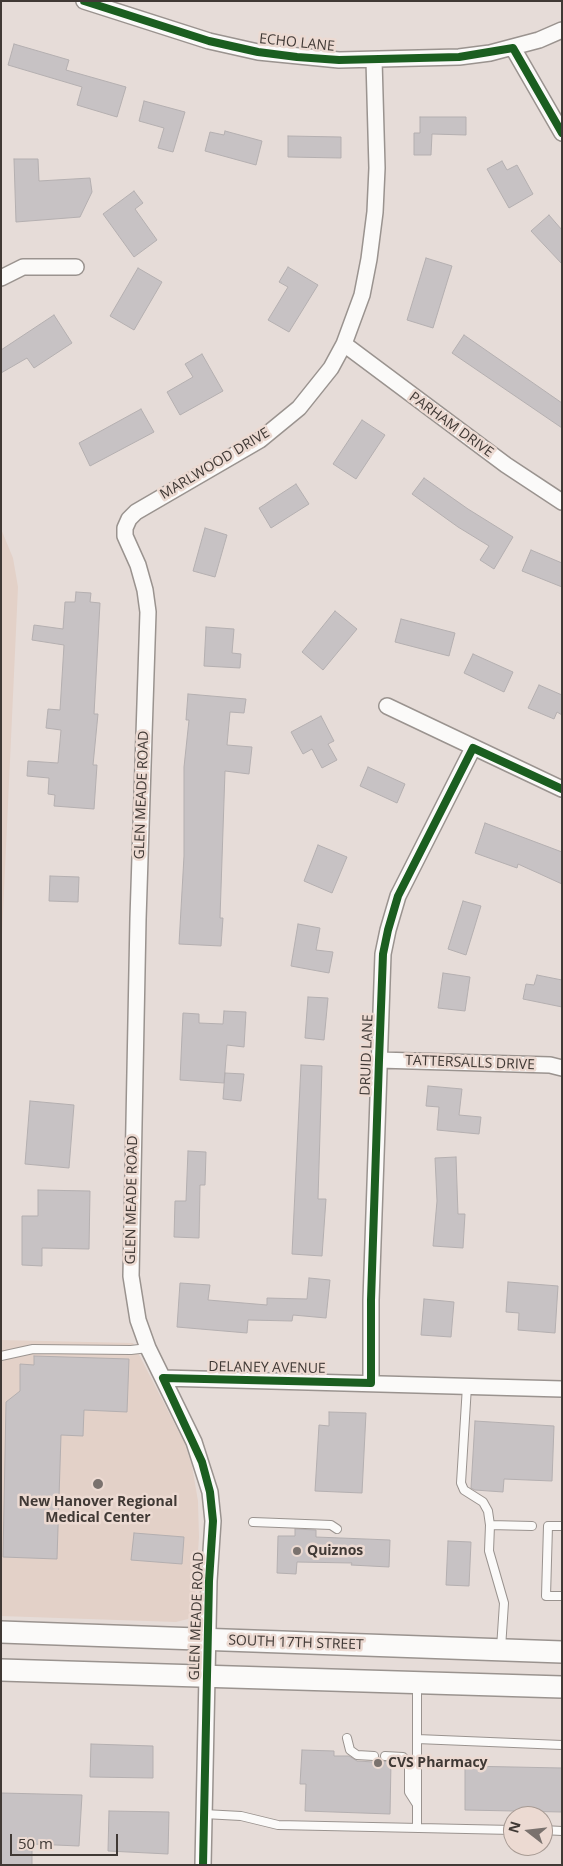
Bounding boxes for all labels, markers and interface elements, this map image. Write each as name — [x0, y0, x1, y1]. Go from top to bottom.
street label: ECHO LANE — [258, 31, 336, 55]
street label: PARHAM DRIVE — [406, 389, 496, 461]
street label: MARLWOOD DRIVE — [157, 425, 273, 503]
street label: GLEN MEADE ROAD — [131, 730, 153, 860]
street label: DRUID LANE — [357, 1014, 377, 1096]
street label: TATTERSALLS DRIVE — [405, 1052, 535, 1074]
street label: GLEN MEADE ROAD — [122, 1135, 142, 1265]
street label: DELANEY AVENUE — [208, 1359, 326, 1377]
marker: New Hanover Regional Medical Center — [91, 1477, 105, 1491]
place label: New Hanover Regional Medical Center — [19, 1494, 177, 1526]
place label: Quiznos — [307, 1543, 363, 1559]
marker: Quiznos — [291, 1545, 303, 1557]
street label: GLEN MEADE ROAD — [186, 1551, 208, 1681]
street label: SOUTH 17TH STREET — [228, 1632, 364, 1654]
place label: CVS Pharmacy — [388, 1755, 488, 1771]
marker: CVS Pharmacy — [372, 1757, 384, 1769]
north arrow — [503, 1806, 553, 1856]
text: N — [503, 1819, 525, 1835]
scale bar — [12, 1824, 120, 1856]
text: 50 m — [18, 1833, 53, 1853]

